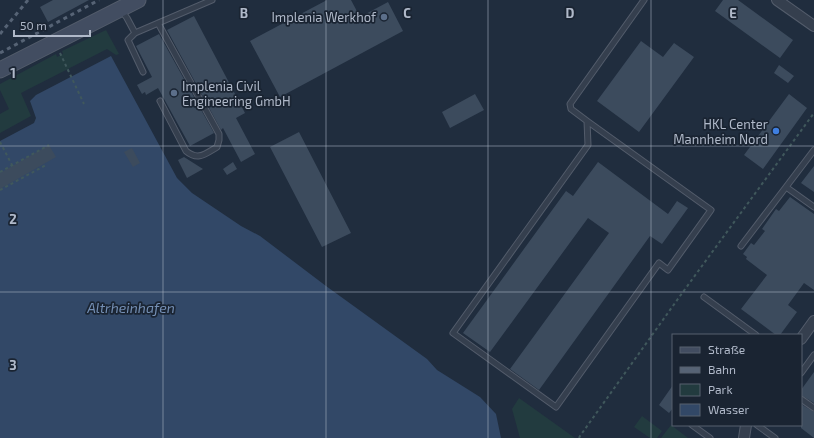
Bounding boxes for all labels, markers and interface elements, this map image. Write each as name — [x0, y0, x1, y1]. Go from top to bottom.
text: B — [240, 5, 248, 21]
text: C — [403, 5, 411, 21]
text: D — [566, 5, 575, 21]
text: E — [729, 5, 737, 21]
place label: Implenia Werkhof — [271, 9, 377, 25]
scale bar — [14, 12, 90, 38]
marker: Implenia Werkhof — [379, 12, 389, 22]
text: 50 m — [20, 18, 47, 32]
text: 1 — [10, 65, 16, 81]
place label: Implenia Civil Engineering GmbH — [182, 78, 291, 109]
marker: Implenia Civil Engineering GmbH — [169, 88, 179, 98]
place label: HKL Center Mannheim Nord — [673, 116, 768, 147]
marker: HKL Center Mannheim Nord — [771, 126, 781, 136]
text: 2 — [9, 211, 17, 227]
water label: Altrheinhafen — [86, 299, 175, 316]
legend — [672, 334, 802, 426]
text: Straße — [708, 342, 745, 356]
text: 3 — [9, 357, 17, 373]
text: Bahn — [708, 362, 736, 376]
text: Park — [708, 382, 733, 396]
text: Wasser — [708, 402, 749, 416]

